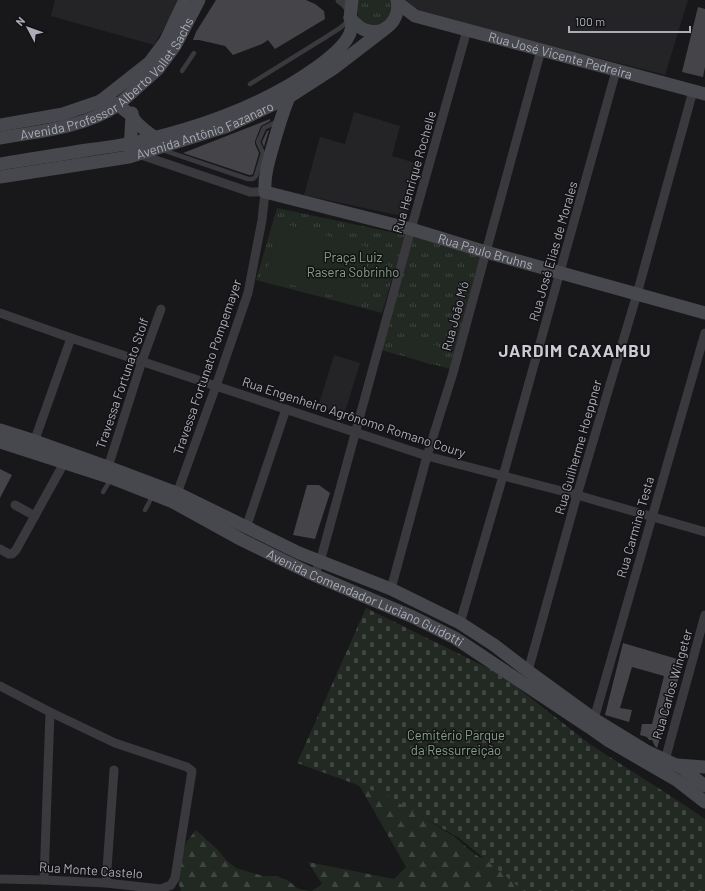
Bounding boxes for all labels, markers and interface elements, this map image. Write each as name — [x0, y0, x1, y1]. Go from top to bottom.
north arrow — [8, 8, 48, 48]
scale bar — [569, 8, 690, 34]
text: N — [13, 14, 27, 28]
street label: Avenida Professor Alberto Vollet Sachs — [19, 14, 197, 143]
text: 100 m — [575, 14, 605, 28]
street label: Rua José Vicente Pedreira — [487, 28, 634, 82]
street label: Avenida Antônio Fazanaro — [134, 98, 276, 162]
street label: Rua Henrique Rochelle — [389, 109, 439, 235]
street label: Rua José Elias de Morales — [525, 179, 581, 323]
street label: Rua Paulo Bruhns — [436, 230, 535, 273]
park label: Praça Luiz Rasera Sobrinho — [307, 249, 399, 280]
street label: Travessa Fortunato Pompemayer — [169, 277, 245, 457]
street label: Rua João Mó — [438, 279, 472, 352]
street label: Travessa Fortunato Stolf — [92, 315, 152, 451]
district label: JARDIM CAXAMBU — [499, 340, 651, 360]
street label: Rua Engenheiro Agrônomo Romano Coury — [240, 373, 468, 461]
street label: Rua Guilherme Hoeppner — [551, 377, 605, 516]
street label: Rua Carmine Testa — [613, 474, 657, 580]
street label: Avenida Comendador Luciano Guidotti — [264, 545, 467, 650]
street label: Rua Carlos Wingeter — [649, 627, 695, 741]
park label: Cemitério Parque da Ressurreição — [407, 727, 505, 758]
street label: Rua Monte Castelo — [39, 858, 143, 882]

